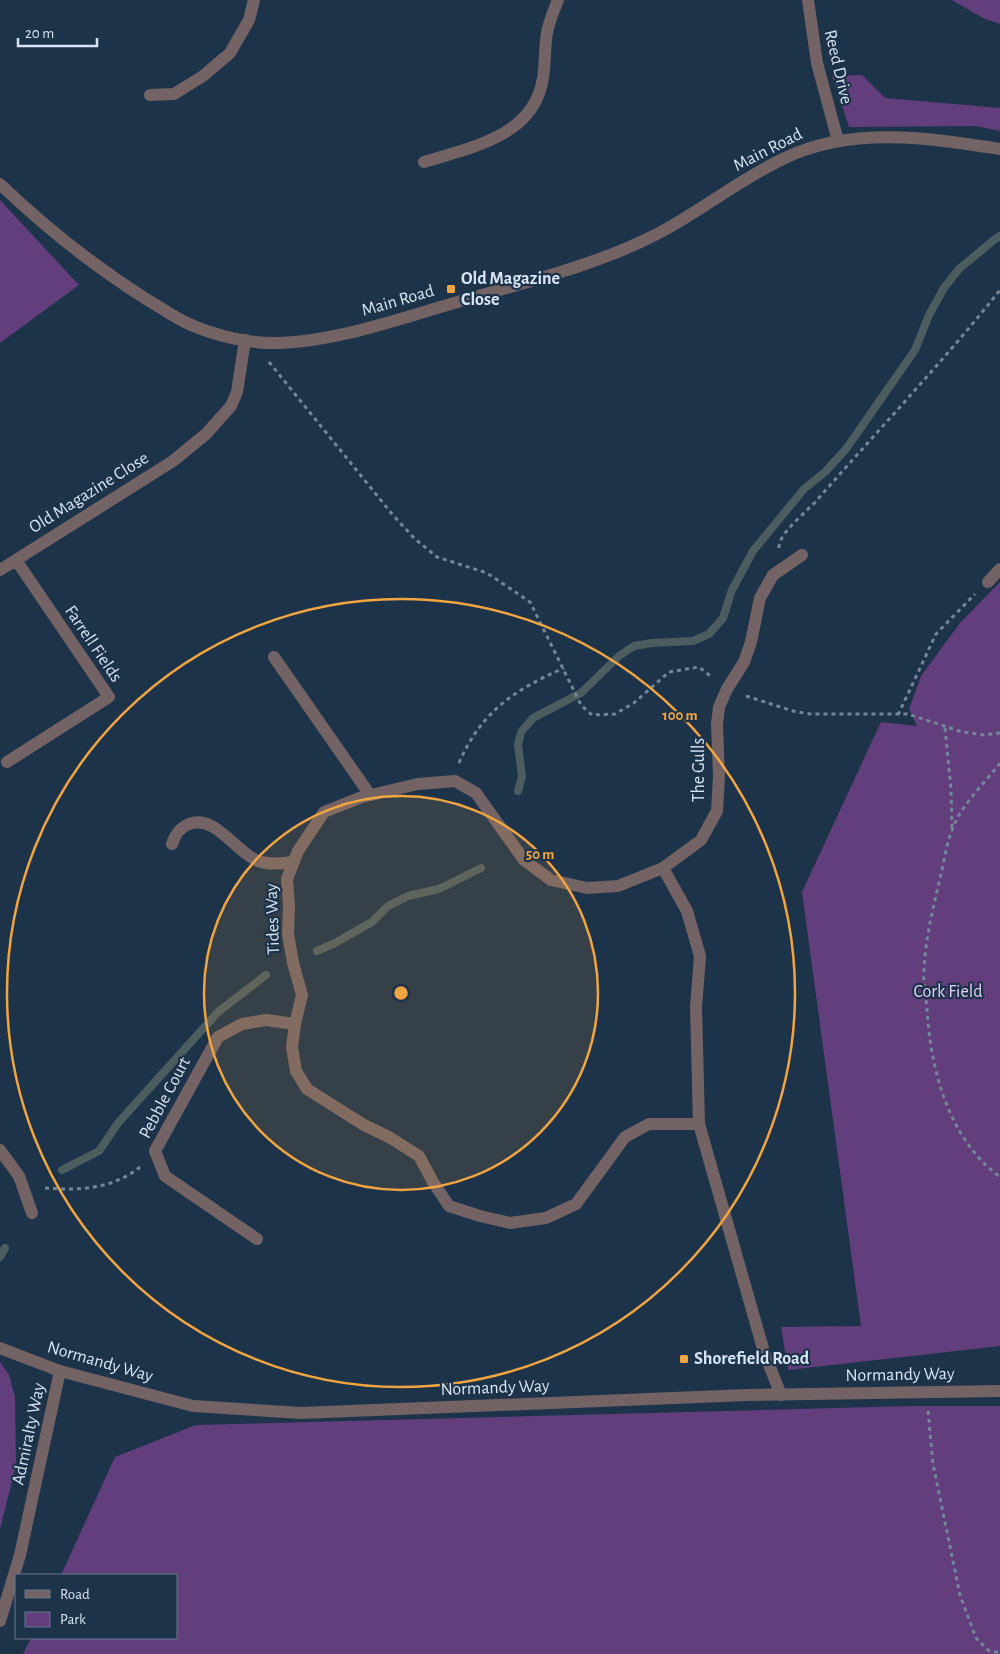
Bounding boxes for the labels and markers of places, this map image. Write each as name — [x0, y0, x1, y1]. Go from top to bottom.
place label: Old Magazine Close — [461, 270, 560, 309]
marker: Old Magazine Close — [445, 283, 457, 295]
centre of rings — [392, 984, 410, 1002]
place label: Shorefield Road — [694, 1350, 810, 1368]
marker: Shorefield Road — [678, 1353, 690, 1365]

